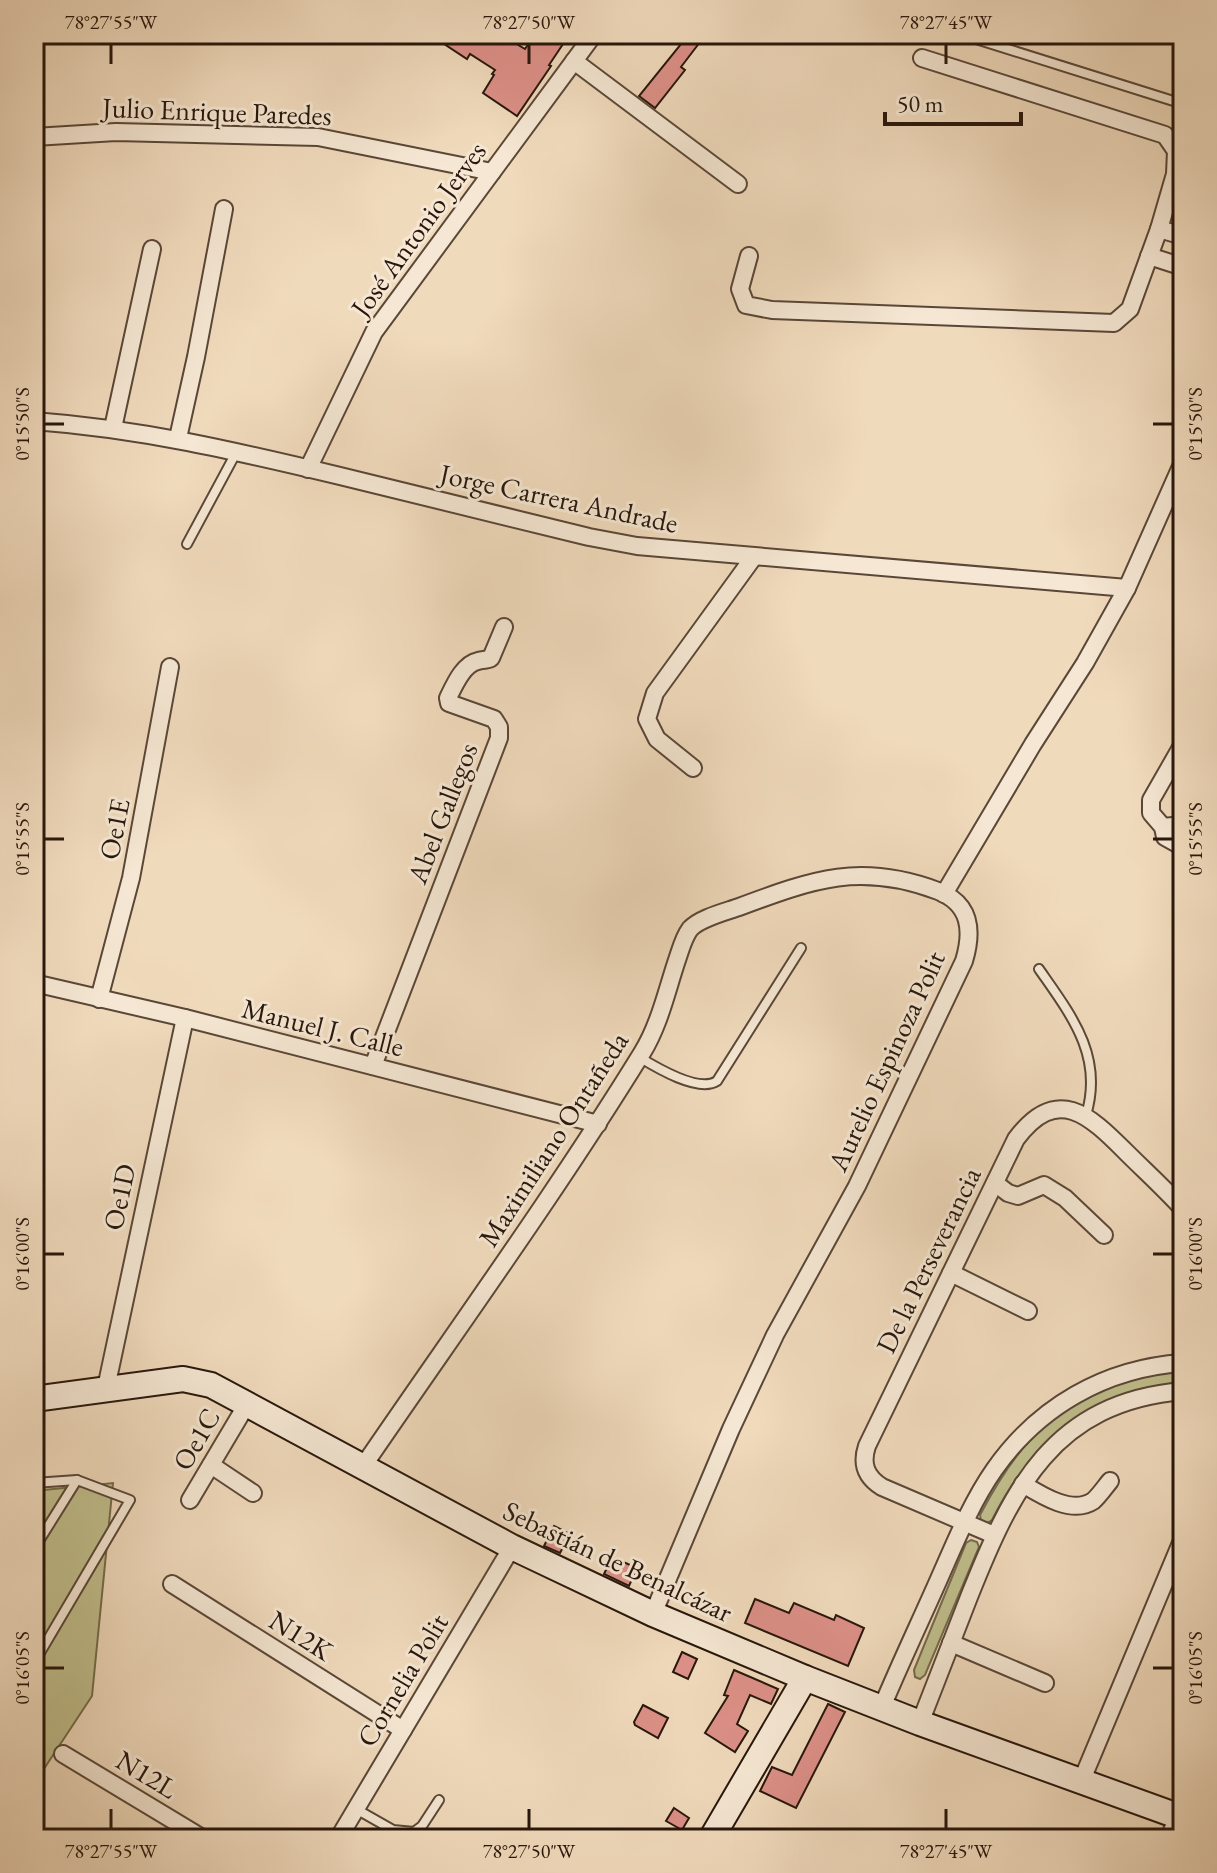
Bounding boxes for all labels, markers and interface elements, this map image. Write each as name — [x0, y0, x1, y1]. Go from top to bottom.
text: 78°27'55"W — [65, 9, 158, 35]
text: 78°27'50"W — [483, 9, 576, 35]
text: 78°27'45"W — [900, 9, 993, 35]
scale bar — [885, 76, 1021, 126]
text: 50 m — [897, 88, 944, 119]
street label: Julio Enrique Paredes — [100, 89, 332, 133]
street label: José Antonio Jerves — [341, 134, 494, 325]
text: 0°15'50"S — [9, 387, 35, 461]
text: 0°15'50"S — [1182, 387, 1208, 461]
street label: Jorge Carrera Andrade — [435, 455, 681, 541]
street label: Abel Gallegos — [398, 737, 485, 890]
street label: Oe1E — [90, 795, 138, 863]
text: 0°15'55"S — [9, 802, 35, 876]
text: 0°15'55"S — [1182, 802, 1208, 876]
street label: Aurelio Espinoza Polit — [819, 945, 953, 1178]
street label: Manuel J. Calle — [238, 990, 408, 1065]
street label: Maximiliano Ontañeda — [470, 1024, 636, 1253]
street label: De la Perseverancia — [867, 1160, 989, 1359]
street label: Oe1D — [94, 1161, 144, 1233]
text: 0°16'00"S — [9, 1217, 35, 1291]
text: 0°16'00"S — [1182, 1217, 1208, 1291]
street label: Oe1C — [164, 1402, 228, 1476]
street label: Sebastián de Benalcázar — [498, 1492, 739, 1630]
street label: N12K — [263, 1602, 340, 1669]
street label: Cornelia Polit — [348, 1607, 456, 1753]
text: 0°16'05"S — [9, 1631, 35, 1705]
text: 0°16'05"S — [1182, 1631, 1208, 1705]
street label: N12L — [110, 1742, 185, 1807]
text: 78°27'55"W — [65, 1838, 158, 1864]
text: 78°27'50"W — [483, 1838, 576, 1864]
text: 78°27'45"W — [900, 1838, 993, 1864]

